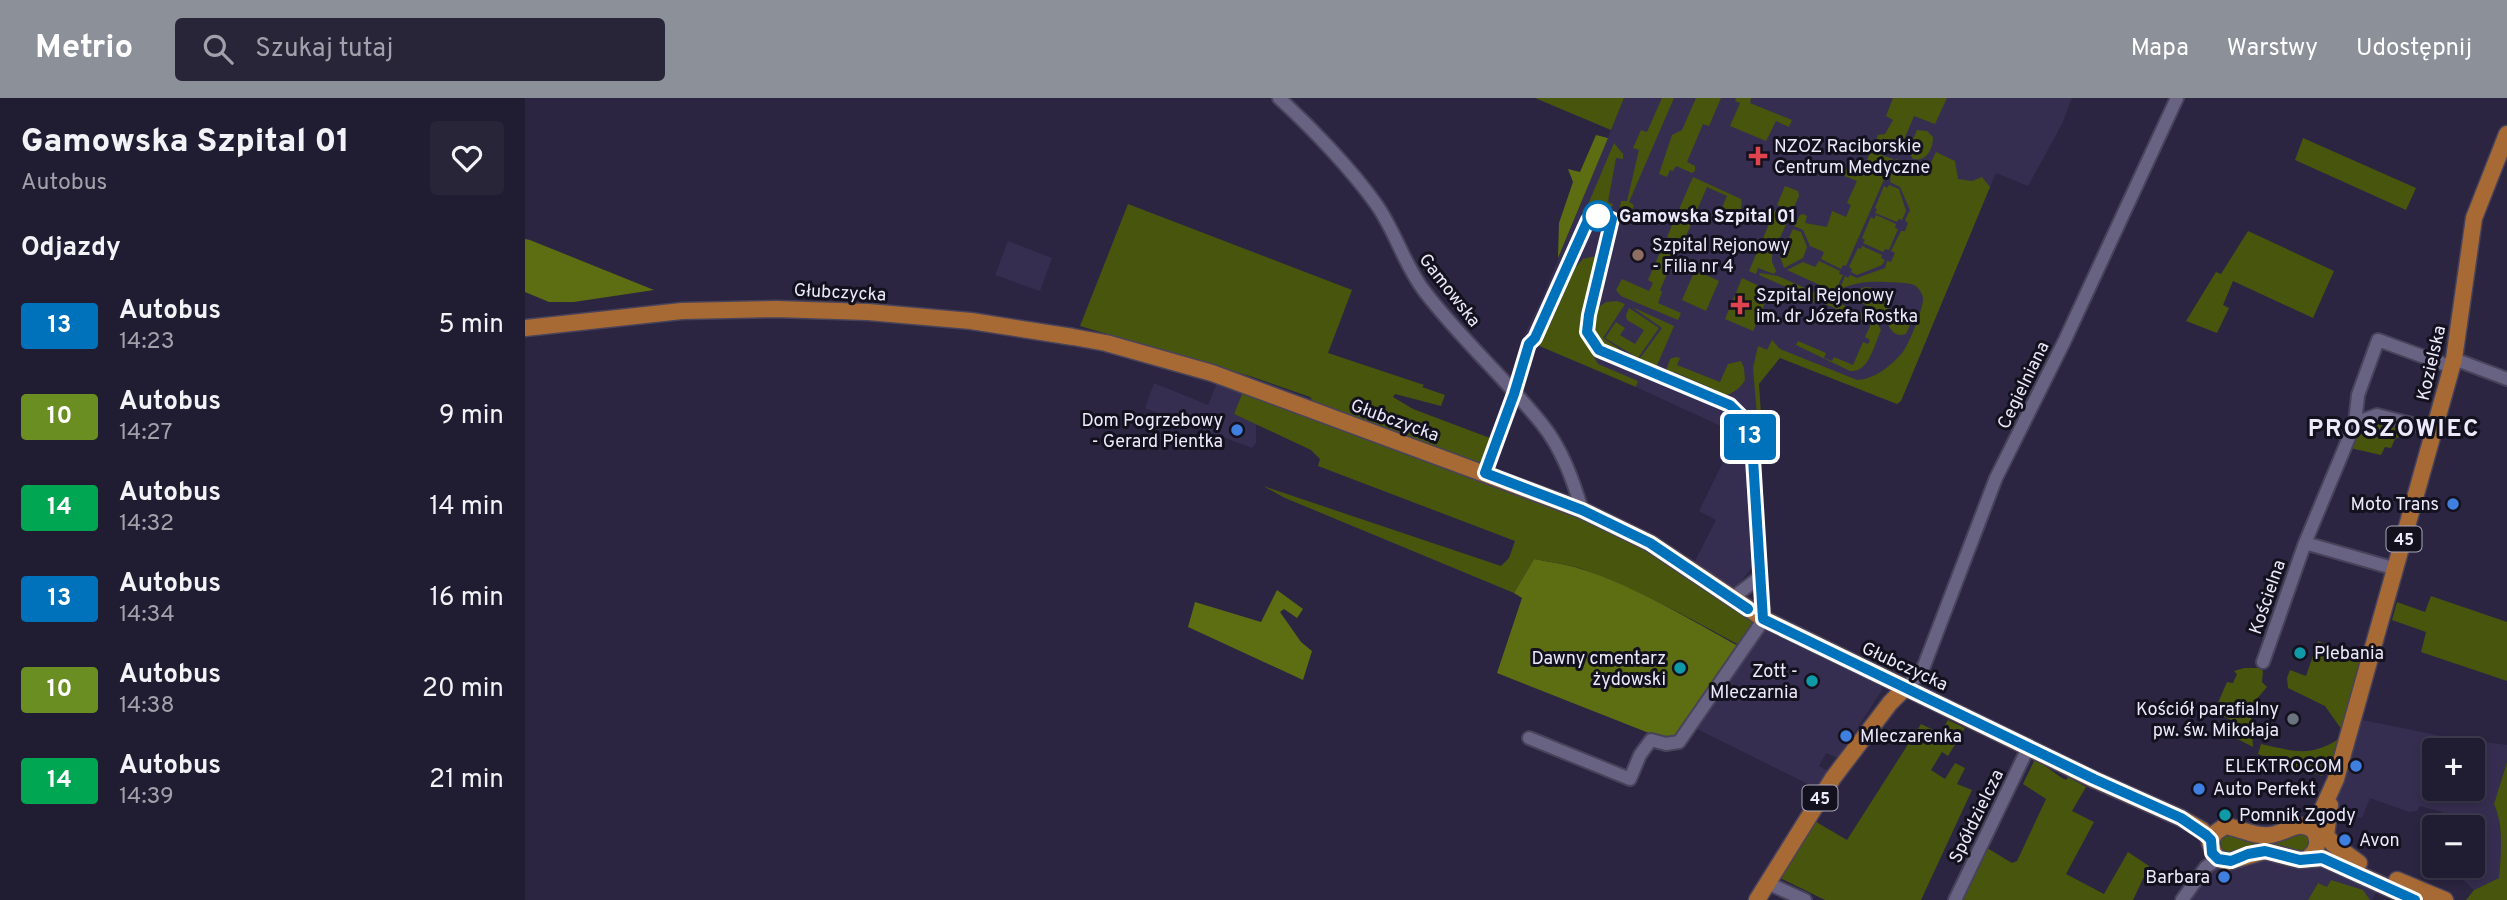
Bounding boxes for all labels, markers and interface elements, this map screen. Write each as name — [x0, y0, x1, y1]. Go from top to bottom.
search box — [175, 18, 665, 81]
text: Metrio — [35, 28, 133, 70]
icon: search — [199, 30, 237, 68]
text: Szukaj tutaj — [255, 33, 393, 66]
text: Mapa — [2131, 34, 2189, 64]
text: Warstwy — [2227, 34, 2318, 64]
text: Udostępnij — [2356, 34, 2472, 64]
button: heart — [430, 121, 504, 195]
text: Gamowska Szpital 01 — [21, 122, 350, 164]
place label: NZOZ Raciborskie Centrum Medyczne — [1774, 136, 1930, 180]
marker: NZOZ Raciborskie Centrum Medyczne — [1748, 146, 1768, 166]
text: Autobus — [21, 169, 107, 198]
marker: Gamowska Szpital 01 — [1583, 201, 1613, 231]
place label: Gamowska Szpital 01 — [1619, 206, 1796, 229]
text: Odjazdy — [21, 232, 121, 265]
place label: Szpital Rejonowy - Filia nr 4 — [1652, 235, 1790, 279]
marker: Szpital Rejonowy - Filia nr 4 — [1630, 247, 1646, 263]
street label: Gamowska — [1413, 249, 1485, 332]
street label: Głubczycka — [793, 280, 887, 307]
place label: Szpital Rejonowy im. dr Józefa Rostka — [1756, 285, 1918, 329]
text: Autobus — [119, 295, 221, 328]
marker: Szpital Rejonowy im. dr Józefa Rostka — [1730, 295, 1750, 315]
text: 5 min — [438, 309, 504, 342]
text: 13 — [48, 311, 72, 341]
street label: Kozielska — [2413, 324, 2452, 403]
text: 14:23 — [119, 328, 175, 357]
street label: Cegielniana — [1993, 338, 2055, 433]
text: Autobus — [119, 386, 221, 419]
street label: Głubczycka — [1347, 395, 1442, 448]
text: 9 min — [439, 400, 504, 433]
text: 10 — [47, 402, 72, 432]
place label: Dom Pogrzebowy - Gerard Pientka — [1081, 410, 1223, 454]
line badge: 13 — [1719, 414, 1781, 460]
district label: PROSZOWIEC — [2308, 415, 2480, 445]
text: 14:27 — [119, 419, 172, 448]
marker: Dom Pogrzebowy - Gerard Pientka — [1229, 422, 1245, 438]
text: 13 — [1738, 422, 1762, 452]
text: Autobus — [119, 477, 221, 510]
text: 14 min — [429, 491, 504, 524]
text: 14 — [47, 493, 72, 523]
place label: Moto Trans — [2351, 494, 2439, 517]
marker: Moto Trans — [2445, 496, 2461, 512]
text: 14:32 — [119, 510, 174, 539]
road number: 45 — [2387, 526, 2421, 552]
street label: Kościelna — [2245, 557, 2292, 638]
text: Autobus — [119, 568, 221, 601]
text: 16 min — [429, 582, 504, 615]
text: 13 — [48, 584, 72, 614]
text: 14:34 — [119, 601, 175, 630]
street label: Głubczycka — [1858, 637, 1951, 697]
place label: Plebania — [2314, 643, 2384, 666]
marker: Plebania — [2292, 645, 2308, 661]
place label: Dawny cmentarz żydowski — [1532, 648, 1666, 692]
text: Autobus — [119, 659, 221, 692]
marker: Dawny cmentarz żydowski — [1672, 660, 1688, 676]
place label: Zott - Mleczarnia — [1710, 661, 1798, 705]
text: 20 min — [422, 673, 504, 706]
marker: Zott - Mleczarnia — [1804, 673, 1820, 689]
text: 10 — [47, 675, 72, 705]
text: 14:38 — [119, 692, 174, 721]
place label: Kościół parafialny pw. św. Mikołaja — [2136, 699, 2279, 743]
marker: Kościół parafialny pw. św. Mikołaja — [2285, 711, 2301, 727]
place label: Mleczarenka — [1860, 726, 1962, 749]
marker: Mleczarenka — [1838, 728, 1854, 744]
map controls — [2422, 738, 2485, 878]
button: + — [2422, 738, 2485, 801]
text: Autobus — [119, 750, 221, 783]
place label: ELEKTROCOM — [2225, 756, 2342, 779]
marker: ELEKTROCOM — [2348, 758, 2364, 774]
text: 21 min — [429, 764, 504, 797]
text: 14 — [47, 766, 72, 796]
street label: Spółdzielcza — [1945, 766, 2010, 867]
place label: Auto Perfekt — [2213, 779, 2316, 802]
marker: Auto Perfekt — [2191, 781, 2207, 797]
text: 14:39 — [119, 783, 174, 812]
road number: 45 — [1803, 786, 1837, 810]
place label: Pomnik Zgody — [2239, 805, 2356, 828]
marker: Pomnik Zgody — [2217, 807, 2233, 823]
button: − — [2422, 815, 2485, 878]
place label: Avon — [2359, 830, 2400, 853]
marker: Avon — [2337, 832, 2353, 848]
place label: Barbara — [2145, 867, 2210, 890]
marker: Barbara — [2216, 869, 2232, 885]

